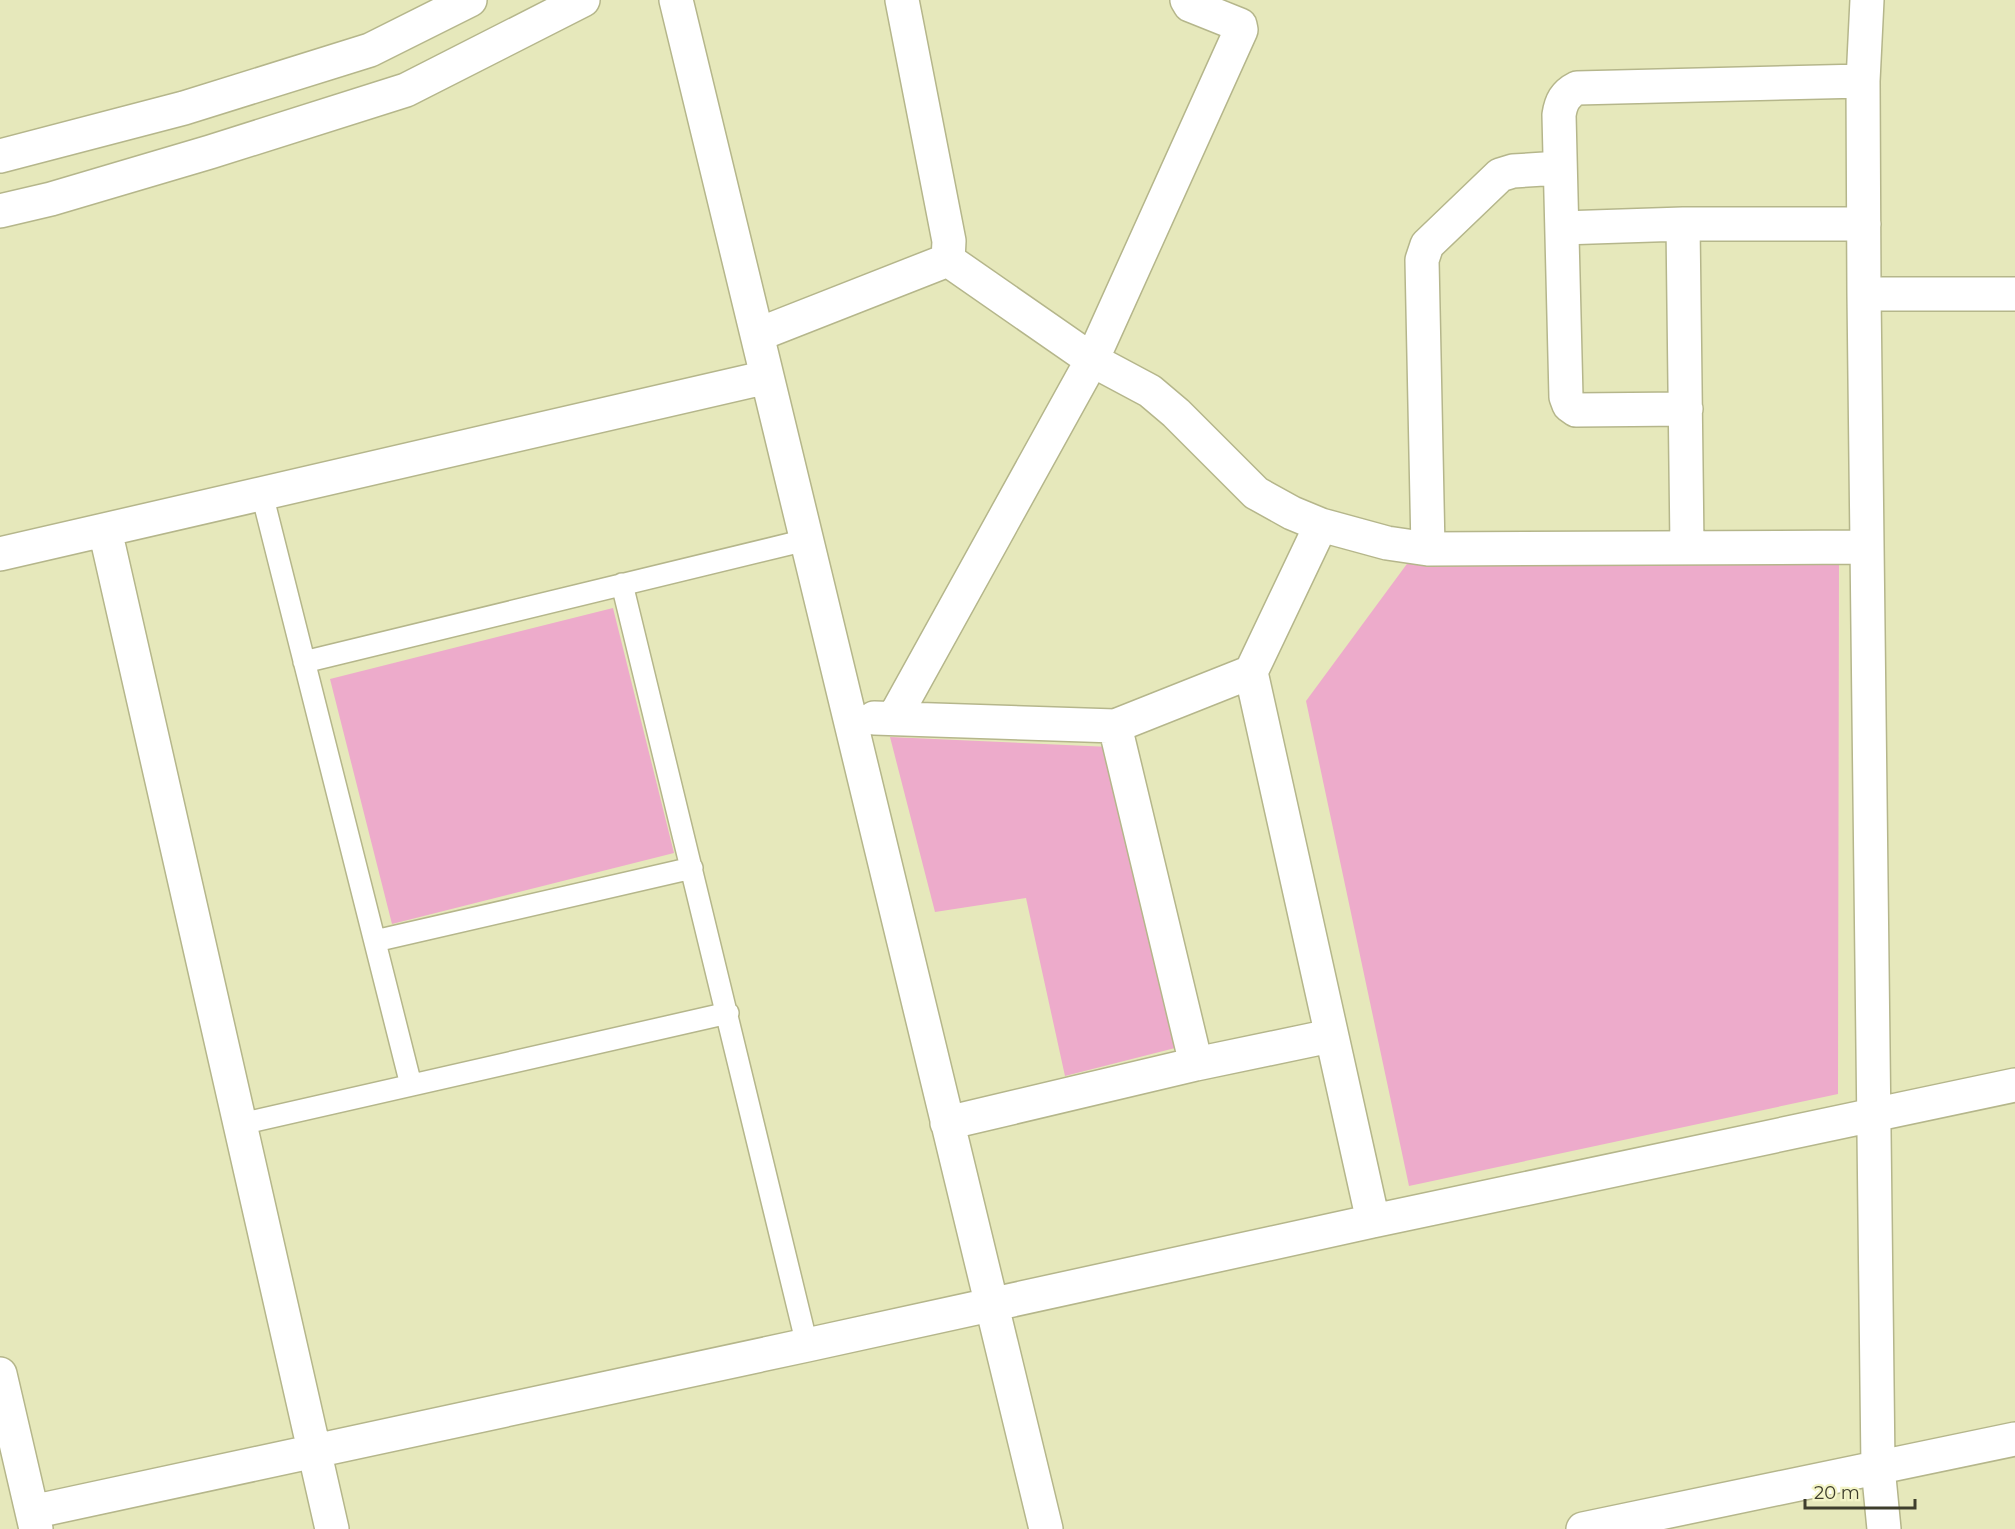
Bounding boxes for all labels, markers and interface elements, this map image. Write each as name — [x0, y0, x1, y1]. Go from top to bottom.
scale bar — [1805, 1472, 1914, 1510]
text: 20 m — [1814, 1482, 1860, 1504]

